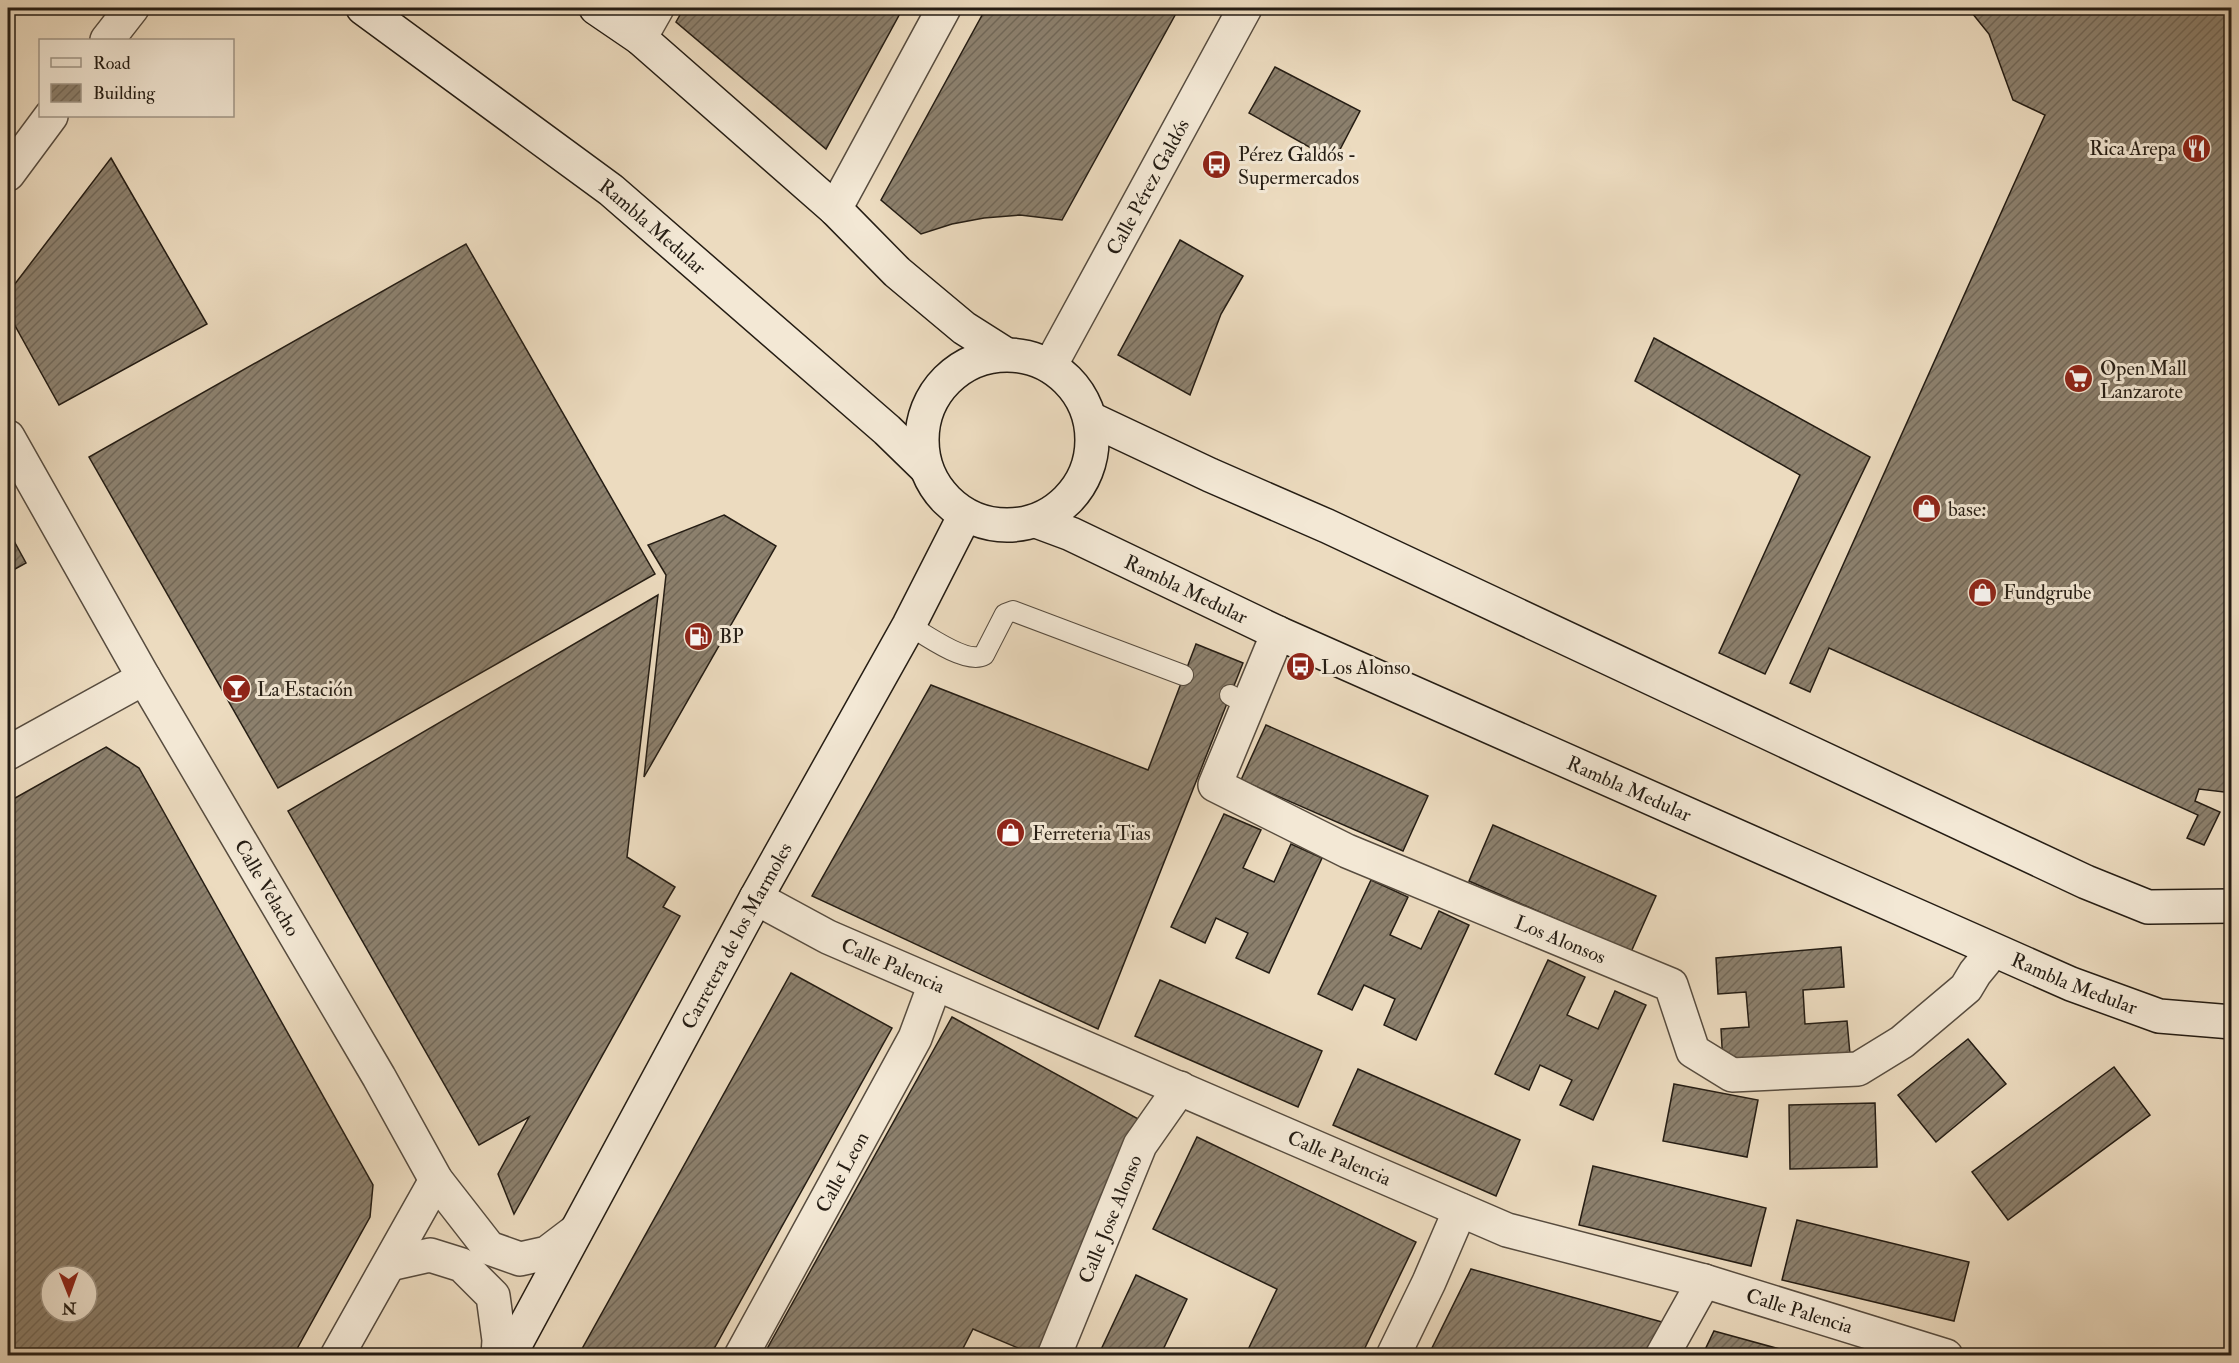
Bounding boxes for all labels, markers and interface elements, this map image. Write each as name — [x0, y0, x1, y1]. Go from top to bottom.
legend — [39, 39, 234, 117]
text: Road — [93, 52, 131, 75]
text: Building — [93, 82, 156, 105]
street label: Calle Pérez Galdós — [1101, 115, 1195, 259]
restaurant icon: Rica Arepa — [2181, 132, 2213, 164]
place label: Rica Arepa — [2089, 136, 2177, 162]
place label: Pérez Galdós - Supermercados — [1238, 142, 1359, 191]
bus stop icon: Pérez Galdós - Supermercados — [1201, 149, 1233, 181]
street label: Rambla Medular — [594, 174, 712, 280]
place label: Open Mall Lanzarote — [2100, 356, 2187, 404]
supermarket icon: Open Mall Lanzarote — [2063, 363, 2095, 395]
shop icon: base: — [1911, 493, 1943, 525]
place label: base: — [1948, 497, 1986, 522]
street label: Rambla Medular — [1120, 549, 1252, 630]
shop icon: Fundgrube — [1966, 576, 1998, 608]
place label: Fundgrube — [2003, 580, 2091, 605]
fuel station icon: BP — [682, 620, 714, 652]
place label: BP — [719, 624, 744, 649]
bus stop icon: Los Alonso — [1284, 651, 1316, 683]
place label: Los Alonso — [1321, 655, 1410, 680]
bar icon: La Estación — [220, 673, 252, 705]
place label: La Estación — [257, 677, 353, 702]
street label: Rambla Medular — [1563, 750, 1696, 828]
shop icon: Ferreteria Tias — [995, 817, 1027, 849]
place label: Ferreteria Tias — [1032, 821, 1151, 846]
street label: Calle Velacho — [229, 835, 305, 941]
street label: Carretera de los Marmoles — [676, 838, 798, 1033]
street label: Los Alonsos — [1511, 910, 1610, 970]
street label: Calle Palencia — [837, 932, 949, 999]
street label: Rambla Medular — [2007, 947, 2141, 1020]
street label: Calle Palencia — [1284, 1125, 1396, 1192]
street label: Calle Leon — [810, 1127, 874, 1217]
street label: Calle Jose Alonso — [1073, 1151, 1148, 1287]
north arrow — [39, 1264, 99, 1324]
street label: Calle Palencia — [1743, 1283, 1857, 1340]
text: N — [61, 1298, 78, 1318]

